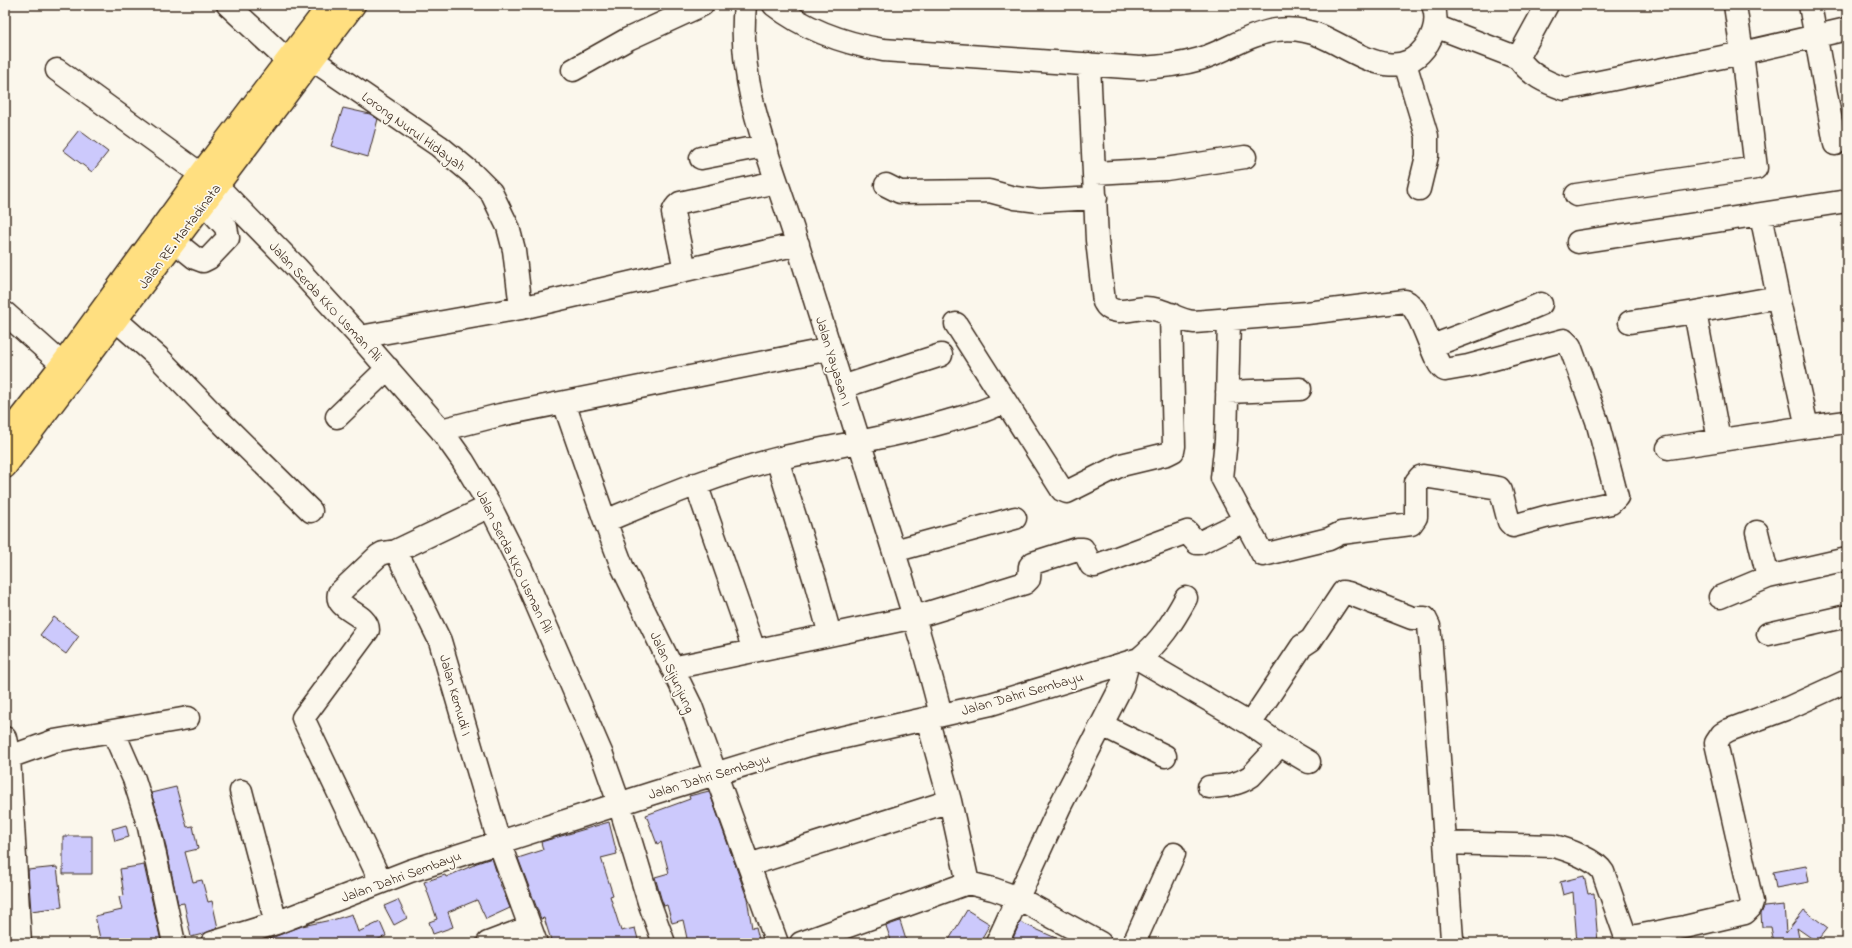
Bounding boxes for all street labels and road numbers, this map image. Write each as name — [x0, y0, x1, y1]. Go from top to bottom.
street label: Lorong Nurul Hidayah — [356, 87, 470, 178]
street label: Jalan RE. Martadinata — [134, 180, 227, 294]
street label: Jalan Serda KKO Usman Ali — [263, 237, 386, 367]
street label: Jalan Yayasan I — [808, 314, 856, 409]
street label: Jalan Serda KKO Usman Ali — [470, 486, 558, 637]
street label: Jalan Sijunjung — [643, 628, 700, 717]
street label: Jalan Kemudi I — [433, 652, 476, 739]
street label: Jalan Dahri Sembayu — [959, 667, 1086, 723]
street label: Jalan Dahri Sembayu — [646, 749, 773, 807]
street label: Jalan Dahri Sembayu — [339, 846, 465, 910]

